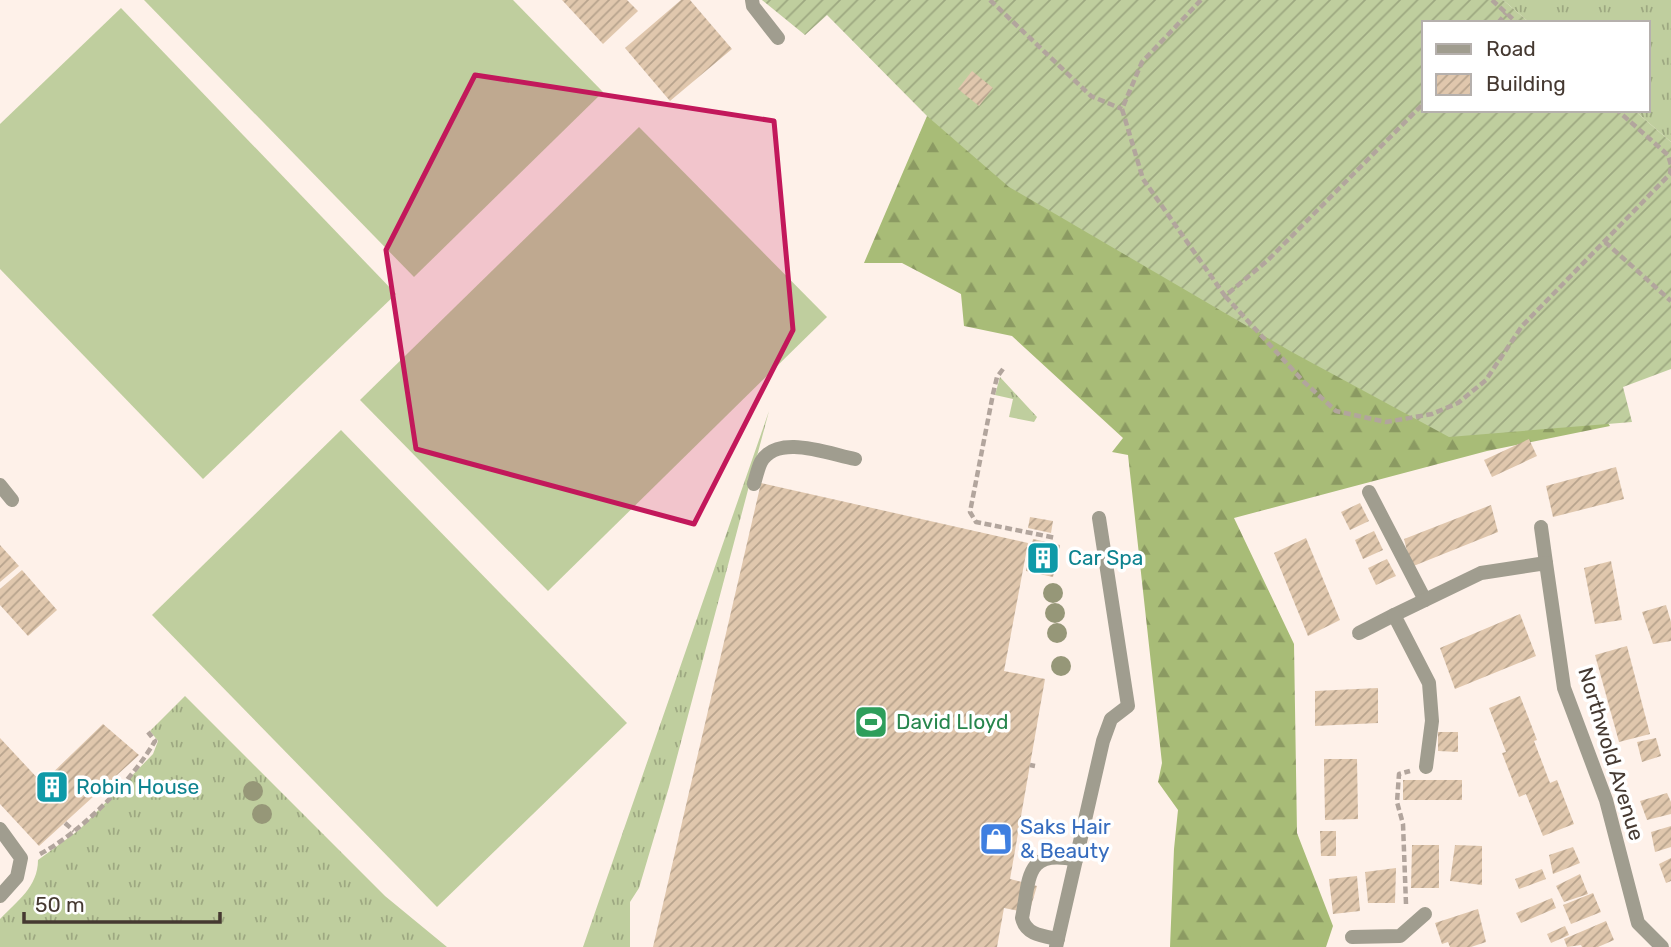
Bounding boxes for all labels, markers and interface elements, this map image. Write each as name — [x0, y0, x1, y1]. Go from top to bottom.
legend — [1422, 21, 1650, 112]
text: Road — [1486, 36, 1536, 61]
text: Building — [1486, 71, 1566, 96]
building icon: Car Spa — [1024, 539, 1062, 577]
place label: Car Spa — [1068, 545, 1143, 570]
street label: Northwold Avenue — [1573, 664, 1650, 844]
sports icon: David Lloyd — [852, 703, 890, 741]
place label: David Lloyd — [896, 709, 1008, 734]
building icon: Robin House — [33, 768, 71, 806]
place label: Robin House — [76, 774, 199, 799]
place label: Saks Hair & Beauty — [1020, 814, 1111, 863]
shop icon: Saks Hair & Beauty — [977, 820, 1015, 858]
scale bar — [24, 880, 220, 924]
text: 50 m — [35, 892, 85, 917]

